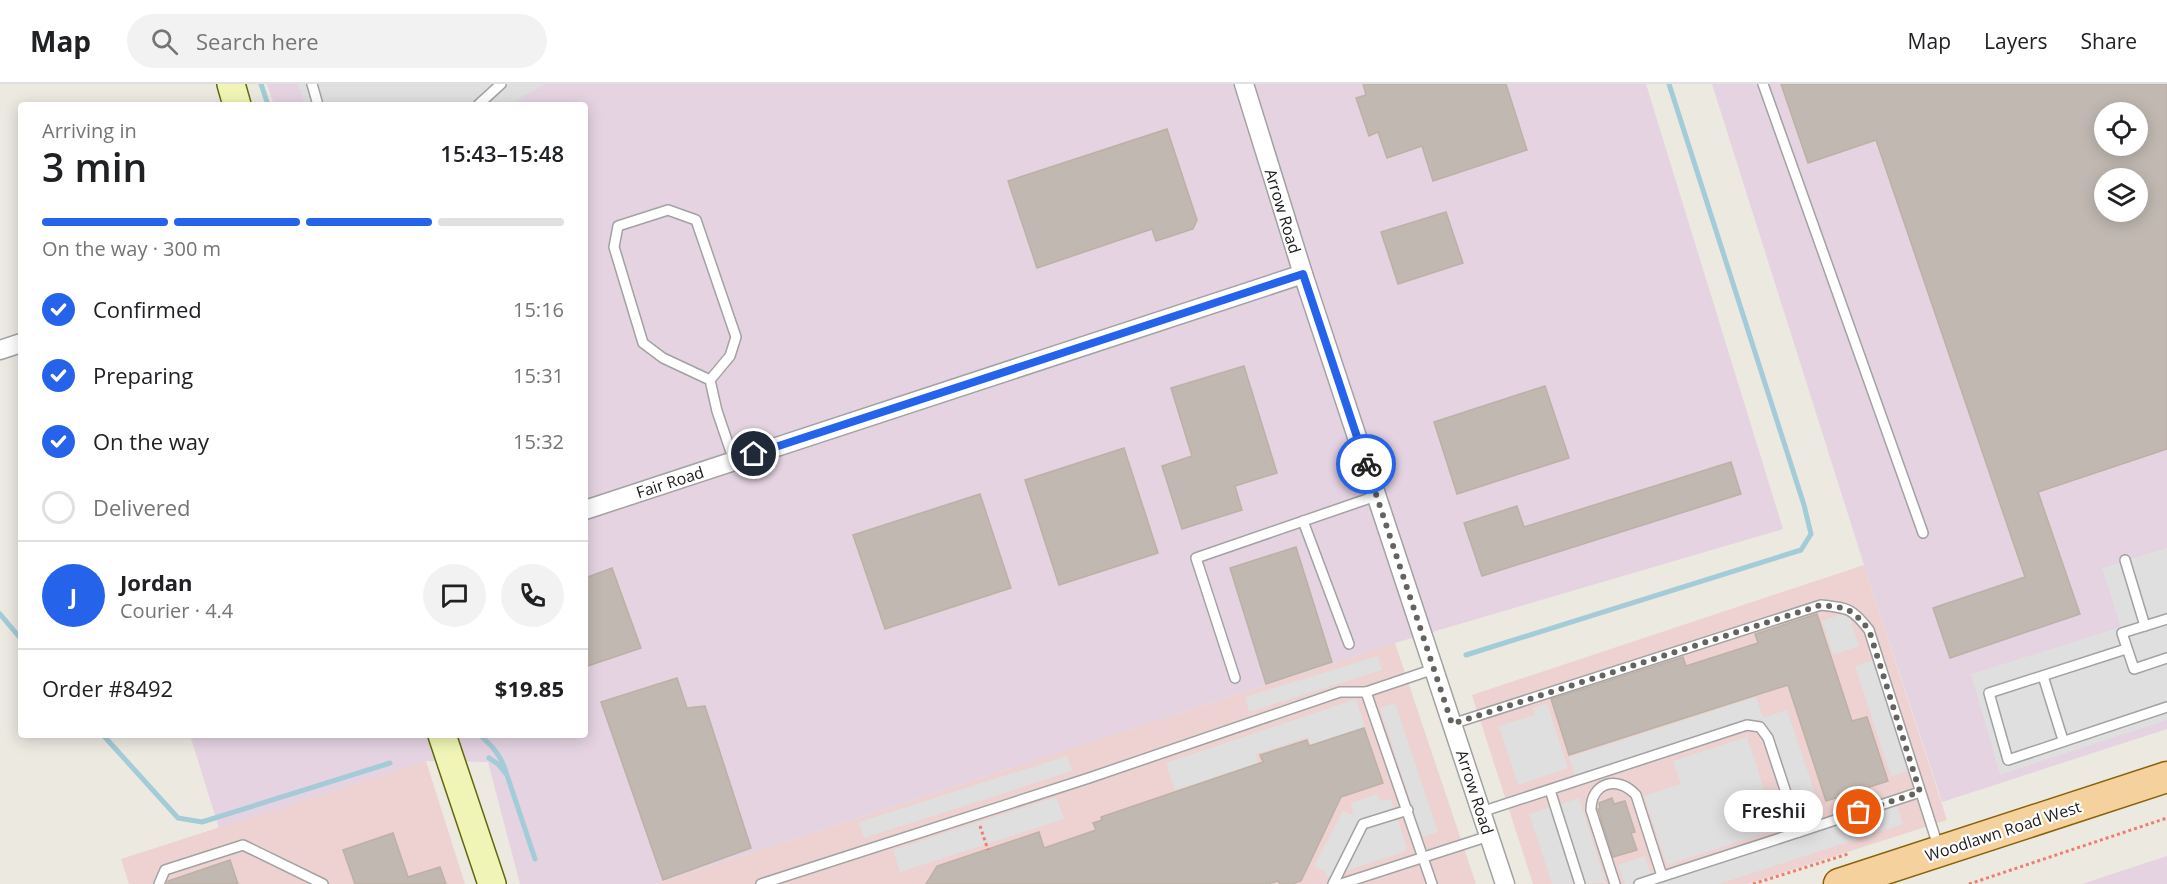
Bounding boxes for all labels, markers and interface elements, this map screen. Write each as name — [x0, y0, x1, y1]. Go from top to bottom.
search box — [127, 14, 547, 68]
text: Map — [30, 22, 91, 60]
icon: search — [148, 25, 181, 58]
text: Search here — [196, 26, 319, 56]
text: Map — [1908, 27, 1951, 55]
text: Layers — [1984, 27, 2048, 55]
text: Share — [2081, 27, 2137, 55]
map controls — [2094, 102, 2148, 222]
button: locate — [2094, 102, 2148, 156]
text: Arriving in — [42, 117, 137, 144]
text: 15:43–15:48 — [440, 138, 564, 168]
text: 3 min — [42, 140, 147, 193]
street label: Arrow Road — [1260, 166, 1306, 256]
button: layers — [2094, 168, 2148, 222]
text: On the way · 300 m — [42, 235, 221, 262]
icon: check — [42, 293, 75, 326]
text: Confirmed — [93, 294, 202, 324]
text: 15:16 — [513, 296, 564, 323]
icon: check — [42, 359, 75, 392]
text: Preparing — [93, 360, 193, 390]
text: 15:31 — [513, 362, 564, 389]
icon: check — [42, 425, 75, 458]
text: On the way — [93, 426, 209, 456]
text: 15:32 — [513, 428, 564, 455]
pin — [728, 428, 779, 479]
courier — [1336, 434, 1396, 494]
icon: home — [737, 437, 770, 470]
icon: bike — [1350, 448, 1383, 481]
street label: Fair Road — [633, 461, 707, 503]
text: Delivered — [93, 492, 191, 522]
button: chat — [423, 564, 486, 627]
button: phone — [501, 564, 564, 627]
text: Jordan — [120, 567, 193, 597]
text: J — [70, 580, 77, 610]
text: Courier · 4.4 — [120, 597, 233, 624]
text: Order #8492 — [42, 673, 173, 703]
text: $19.85 — [495, 673, 564, 703]
street label: Arrow Road — [1451, 747, 1499, 837]
pin — [1833, 786, 1884, 837]
callout: Freshii — [1724, 791, 1823, 833]
icon: bag — [1842, 795, 1875, 828]
street label: Woodlawn Road West — [1922, 795, 2084, 867]
text: Freshii — [1741, 797, 1806, 824]

